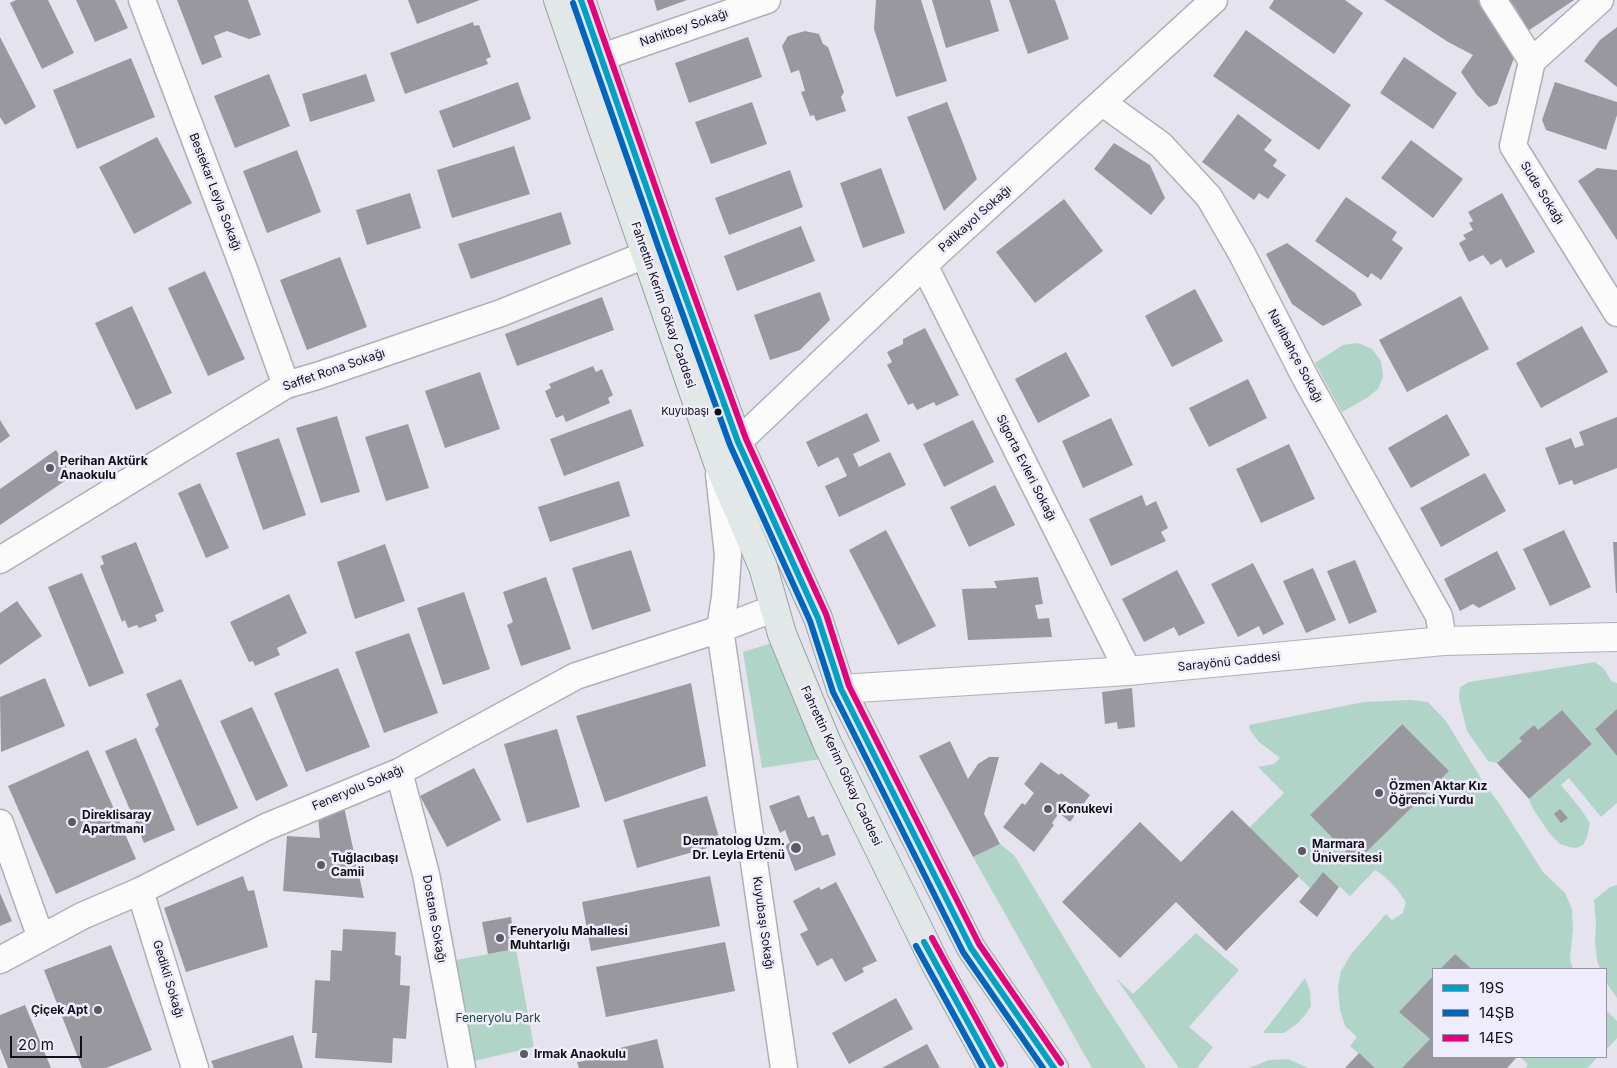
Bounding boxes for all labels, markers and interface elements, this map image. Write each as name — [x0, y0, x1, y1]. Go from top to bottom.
street label: Nahitbey Sokağı — [638, 6, 730, 50]
street label: Bestekar Leyla Sokağı — [186, 131, 244, 253]
street label: Sude Sokağı — [1517, 159, 1567, 227]
street label: Patikayol Sokağı — [936, 183, 1014, 255]
street label: Fahrettin Kerim Gökay Caddesi — [628, 220, 698, 390]
street label: Narlıbahçe Sokağı — [1264, 307, 1326, 405]
street label: Saffet Rona Sokağı — [281, 346, 387, 394]
place label: Kuyubaşı — [661, 405, 709, 419]
marker: Kuyubaşı — [713, 407, 723, 417]
street label: Sigorta Evleri Sokağı — [993, 412, 1059, 524]
place label: Perihan Aktürk Anaokulu — [60, 454, 148, 482]
marker: Perihan Aktürk Anaokulu — [44, 462, 56, 474]
street label: Sarayönü Caddesi — [1177, 649, 1281, 675]
street label: Fahrettin Kerim Gökay Caddesi — [798, 684, 884, 848]
street label: Feneryolu Sokağı — [310, 762, 406, 814]
place label: Özmen Aktar Kız Öğrenci Yurdu — [1389, 779, 1487, 807]
marker: Özmen Aktar Kız Öğrenci Yurdu — [1373, 787, 1385, 799]
place label: Konukevi — [1058, 802, 1113, 816]
marker: Konukevi — [1042, 803, 1054, 815]
place label: Direklisaray Apartmanı — [82, 808, 152, 836]
marker: Direklisaray Apartmanı — [66, 816, 78, 828]
place label: Dermatolog Uzm. Dr. Leyla Ertenü — [683, 834, 785, 862]
place label: Marmara Üniversitesi — [1312, 837, 1382, 865]
marker: Dermatolog Uzm. Dr. Leyla Ertenü — [789, 841, 803, 855]
marker: Marmara Üniversitesi — [1296, 845, 1308, 857]
place label: Tuğlacıbaşı Camii — [331, 851, 398, 879]
marker: Tuğlacıbaşı Camii — [315, 859, 327, 871]
street label: Dostane Sokağı — [419, 874, 449, 964]
street label: Kuyubaşı Sokağı — [749, 876, 777, 970]
place label: Feneryolu Mahallesi Muhtarlığı — [510, 924, 628, 952]
marker: Feneryolu Mahallesi Muhtarlığı — [494, 932, 506, 944]
street label: Gedikli Sokağı — [149, 938, 187, 1020]
legend — [1432, 968, 1607, 1058]
text: 19S — [1479, 978, 1504, 997]
place label: Çiçek Apt — [31, 1003, 88, 1017]
text: 14ŞB — [1479, 1003, 1514, 1022]
marker: Çiçek Apt — [92, 1004, 104, 1016]
park label: Feneryolu Park — [455, 1011, 541, 1025]
scale bar — [12, 1026, 85, 1058]
text: 14ES — [1479, 1028, 1513, 1047]
text: 20 m — [18, 1035, 54, 1054]
place label: Irmak Anaokulu — [534, 1047, 626, 1061]
marker: Irmak Anaokulu — [518, 1048, 530, 1060]

